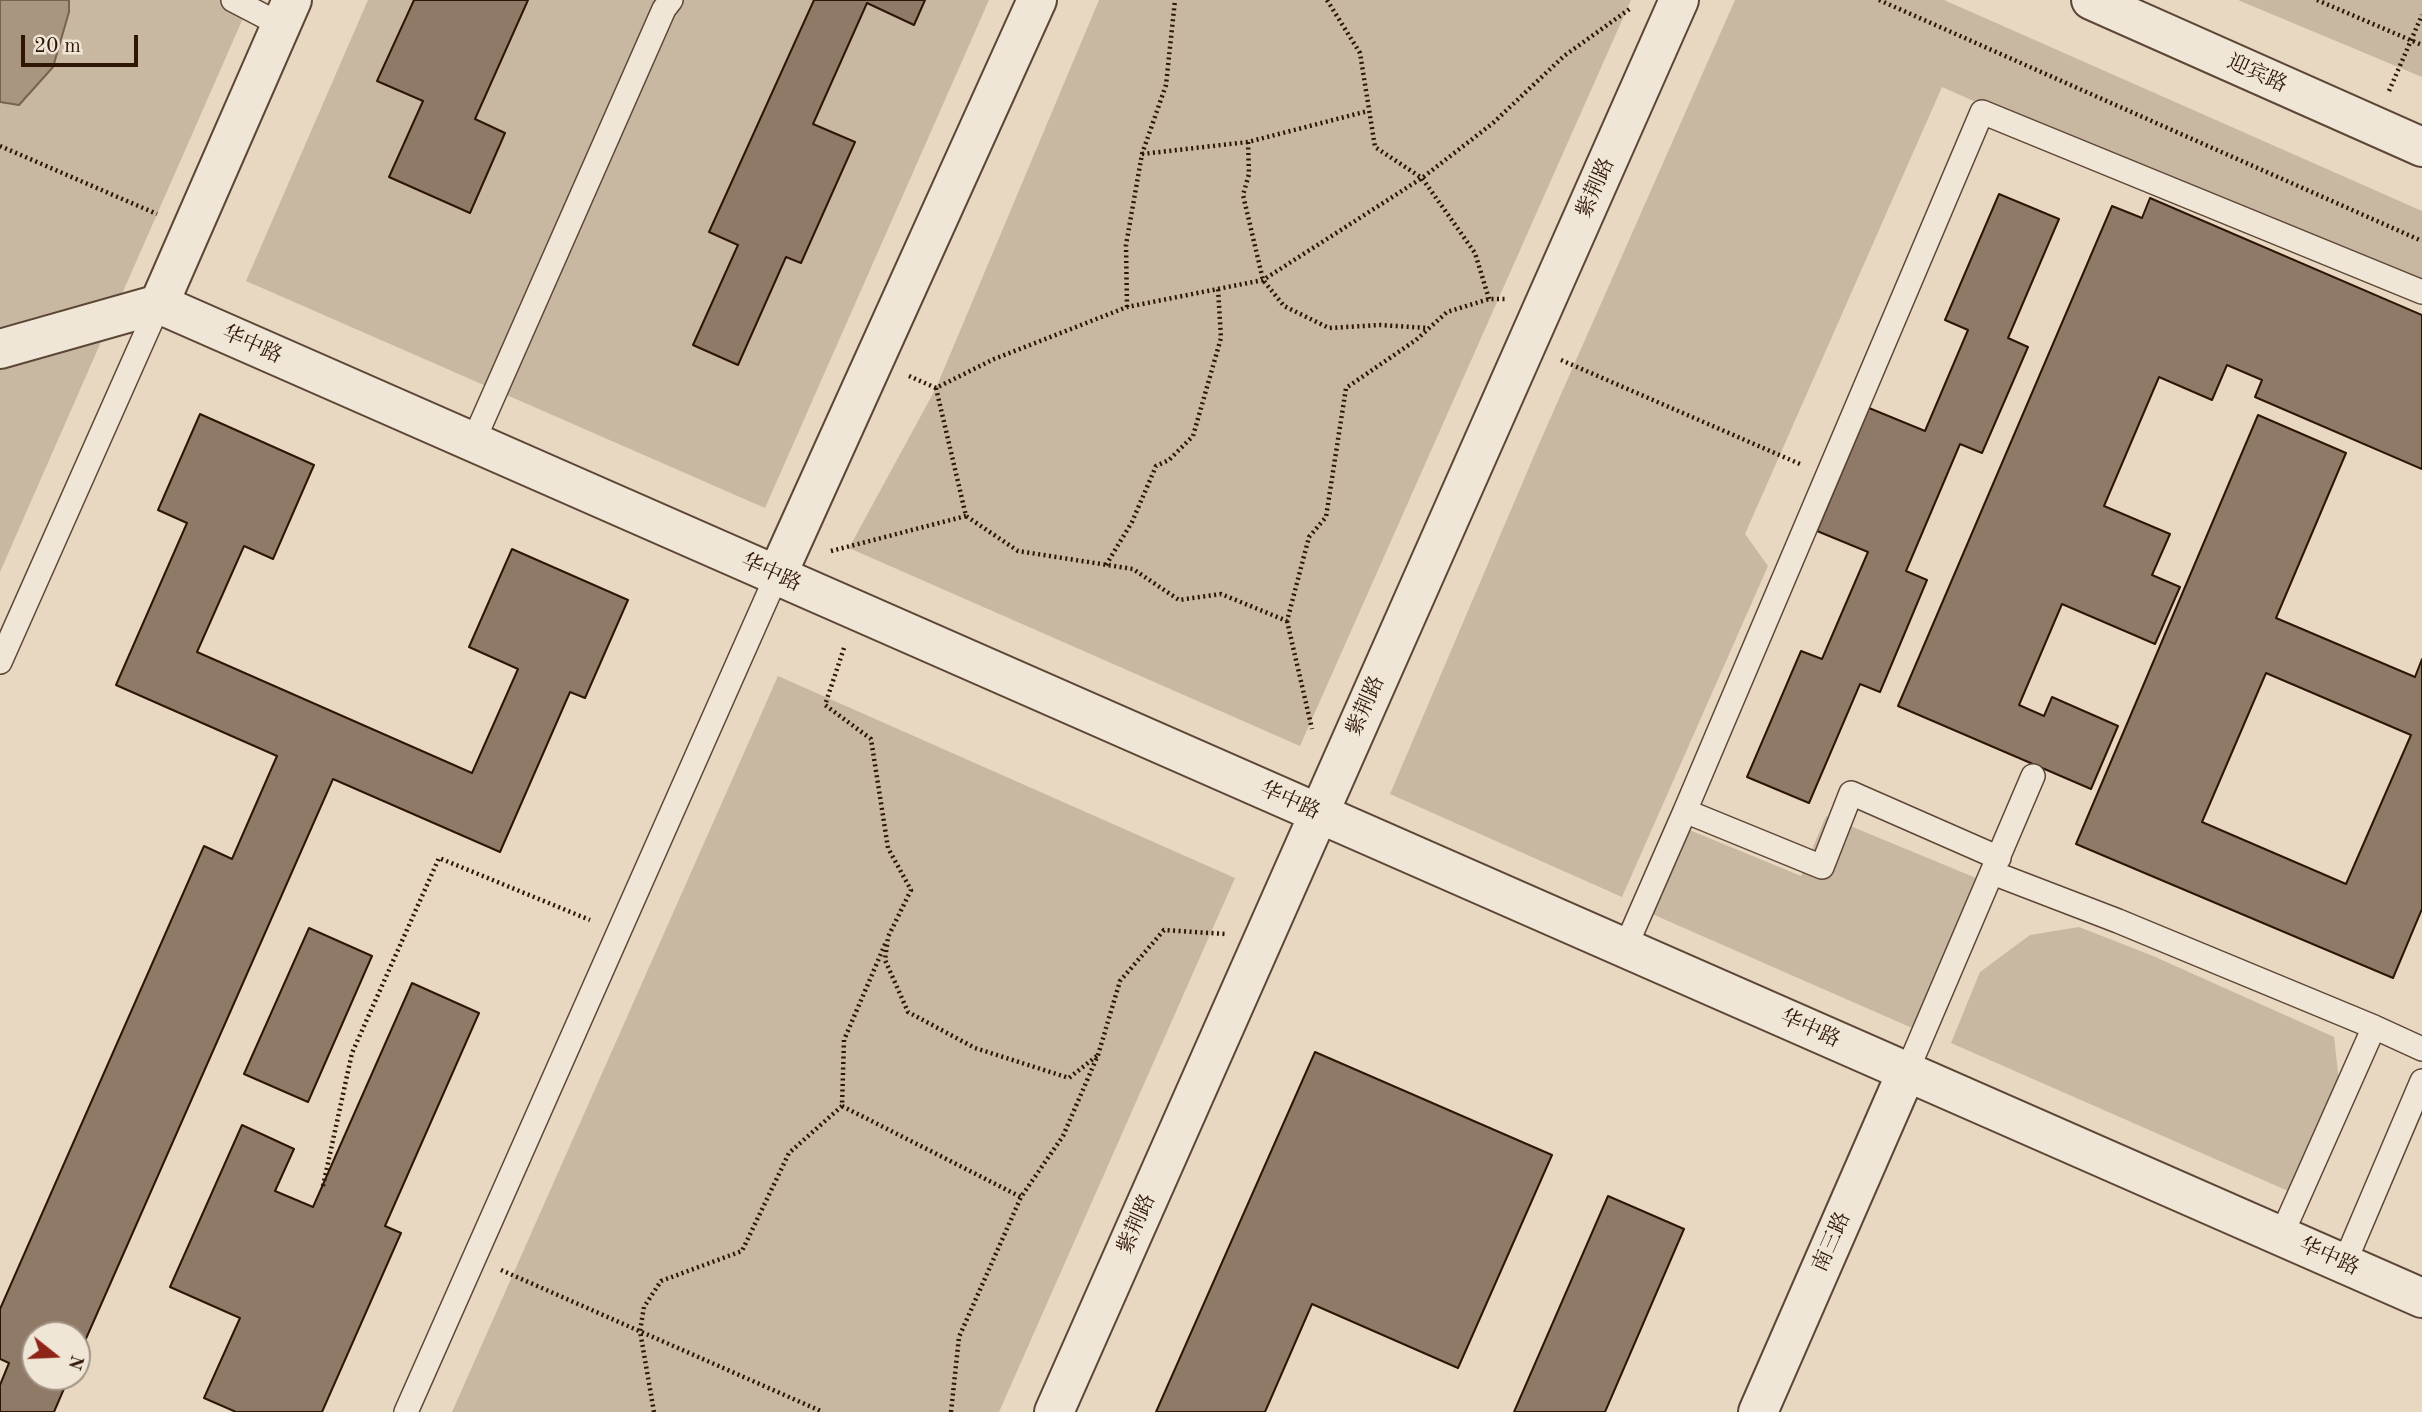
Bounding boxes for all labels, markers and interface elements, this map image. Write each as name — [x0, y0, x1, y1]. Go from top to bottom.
scale bar — [24, 21, 142, 65]
text: 20 m — [34, 36, 81, 57]
street label: 迎宾路 — [2223, 50, 2291, 98]
street label: 紫荆路 — [1572, 154, 1620, 222]
street label: 华中路 — [218, 321, 286, 369]
street label: 华中路 — [737, 549, 805, 597]
street label: 紫荆路 — [1342, 672, 1390, 740]
street label: 华中路 — [1256, 777, 1324, 825]
street label: 华中路 — [1776, 1005, 1844, 1053]
street label: 紫荆路 — [1113, 1190, 1161, 1258]
street label: 南三路 — [1808, 1208, 1856, 1276]
street label: 华中路 — [2295, 1233, 2363, 1281]
north arrow — [21, 1321, 91, 1391]
text: N — [63, 1352, 86, 1372]

